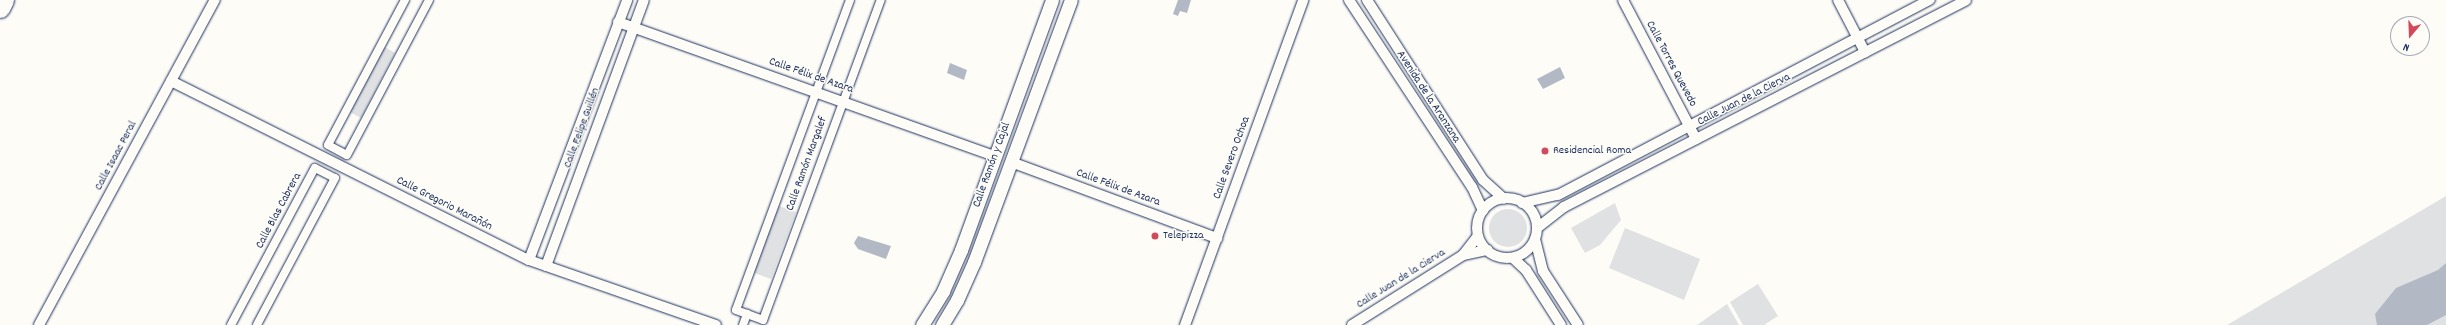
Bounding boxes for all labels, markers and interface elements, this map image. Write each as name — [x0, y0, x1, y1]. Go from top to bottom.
north arrow — [2390, 16, 2430, 56]
street label: Calle Torres Quevedo — [1642, 19, 1700, 109]
text: N — [2401, 38, 2412, 55]
street label: Avenida de la Aranzana — [1393, 48, 1463, 146]
street label: Calle Félix de Azara — [767, 55, 855, 97]
street label: Calle Juan de la Cierva — [1695, 70, 1793, 130]
street label: Calle Felipe Guillén — [561, 86, 603, 170]
street label: Calle Ramón Margalef — [783, 115, 831, 213]
street label: Calle Severo Ochoa — [1210, 115, 1254, 201]
street label: Calle Isaac Peral — [92, 119, 140, 193]
street label: Calle Ramón y Cajal — [970, 121, 1014, 209]
place label: Residencial Roma — [1553, 144, 1631, 158]
marker: Residencial Roma — [1540, 146, 1550, 156]
street label: Calle Félix de Azara — [1074, 166, 1162, 210]
street label: Calle Blas Cabrera — [253, 171, 305, 251]
street label: Calle Gregorio Marañón — [394, 174, 494, 234]
place label: Telepizza — [1163, 229, 1204, 243]
marker: Telepizza — [1150, 231, 1160, 241]
street label: Calle Juan de la Cierva — [1354, 246, 1448, 312]

